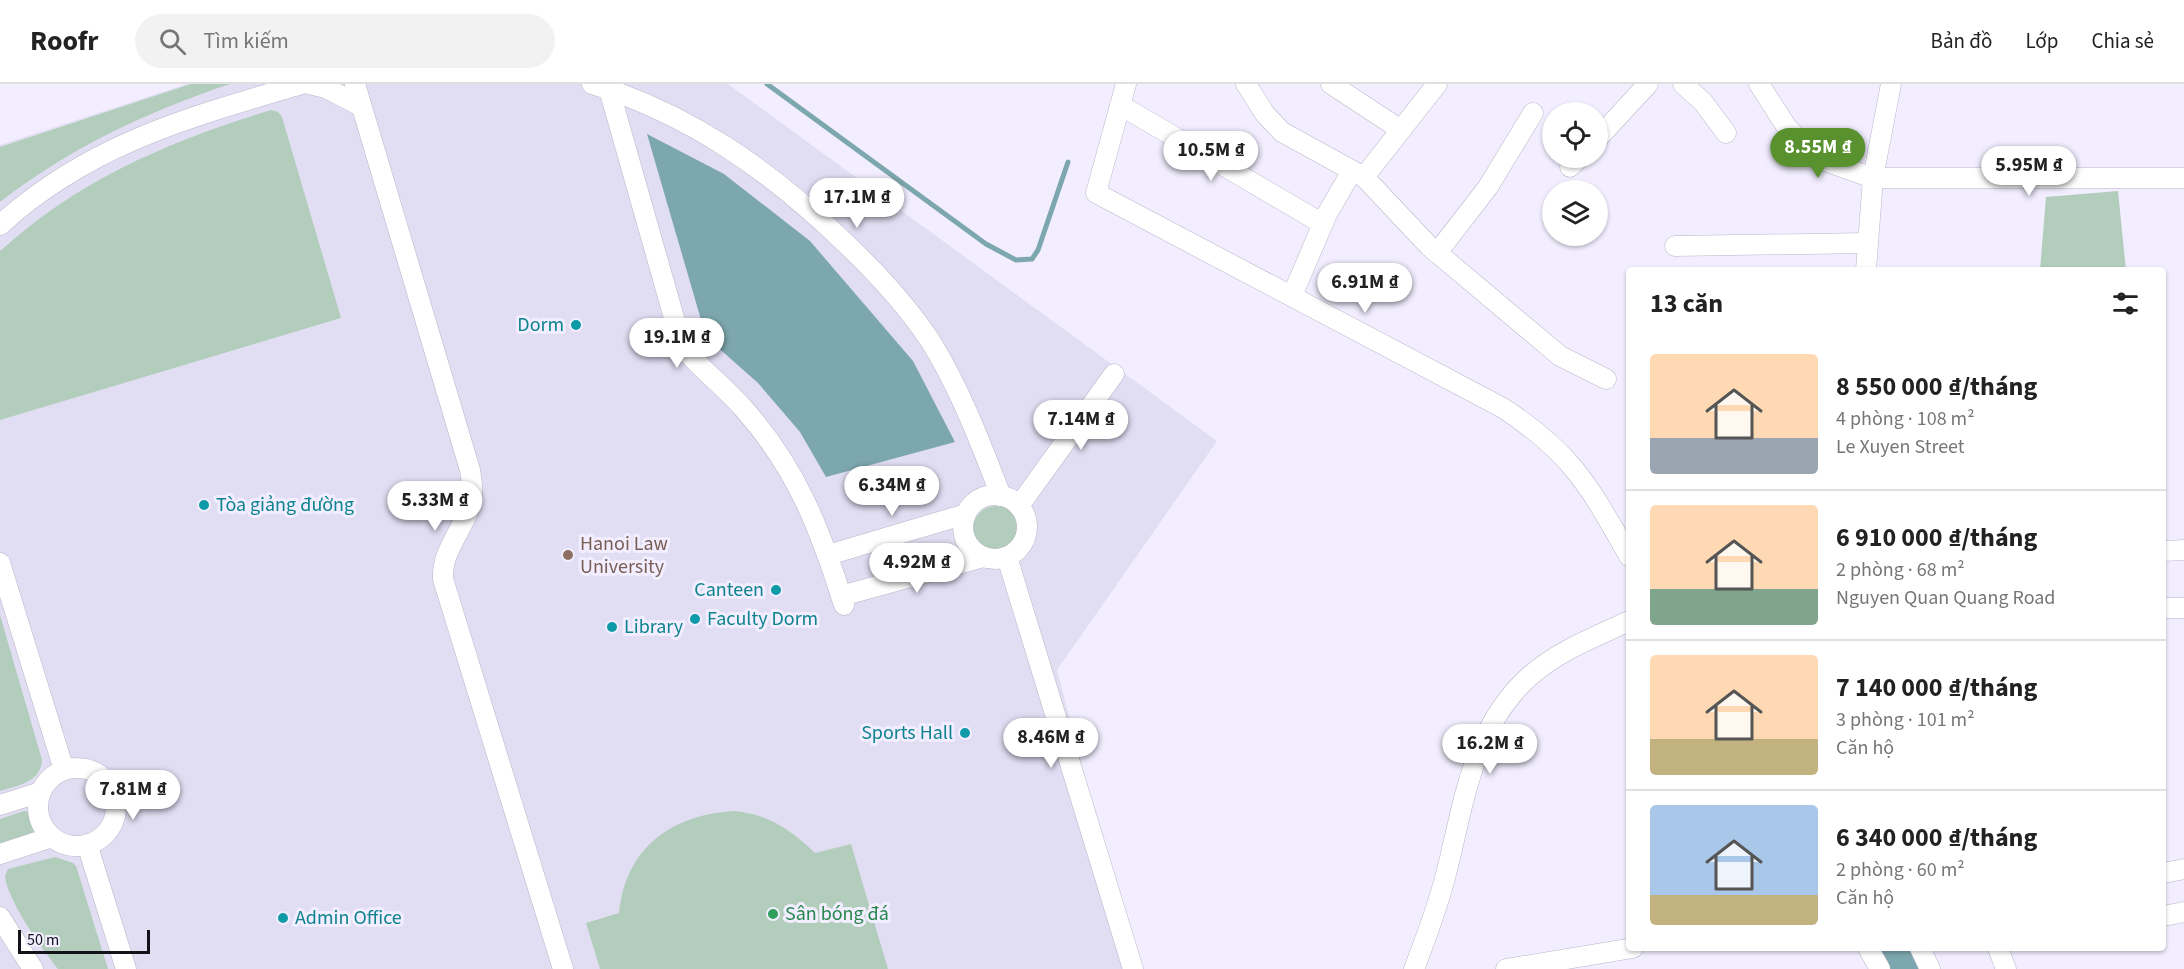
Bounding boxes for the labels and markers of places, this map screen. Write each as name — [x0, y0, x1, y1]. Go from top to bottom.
pin: 8.55M ₫ — [1763, 128, 1873, 179]
pin: 10.5M ₫ — [1156, 131, 1266, 182]
pin: 5.95M ₫ — [1974, 146, 2084, 197]
pin: 17.1M ₫ — [802, 178, 912, 229]
pin: 6.91M ₫ — [1310, 263, 1420, 314]
place label: Dorm — [517, 311, 564, 339]
marker: Dorm — [569, 318, 583, 332]
pin: 19.1M ₫ — [622, 318, 732, 369]
pin: 7.14M ₫ — [1026, 400, 1136, 451]
pin: 6.34M ₫ — [837, 466, 947, 517]
pin: 5.33M ₫ — [380, 481, 490, 532]
place label: Tòa giảng đường — [216, 491, 354, 519]
marker: Tòa giảng đường — [197, 498, 211, 512]
place label: Hanoi Law University — [580, 530, 668, 581]
pin: 4.92M ₫ — [862, 543, 972, 594]
marker: Hanoi Law University — [561, 548, 575, 562]
place label: Canteen — [694, 576, 764, 604]
marker: Canteen — [769, 583, 783, 597]
place label: Faculty Dorm — [707, 605, 818, 633]
marker: Faculty Dorm — [688, 612, 702, 626]
place label: Library — [624, 613, 684, 641]
marker: Library — [605, 620, 619, 634]
pin: 8.46M ₫ — [996, 718, 1106, 769]
place label: Sports Hall — [861, 719, 953, 747]
pin: 16.2M ₫ — [1435, 724, 1545, 775]
marker: Sports Hall — [958, 726, 972, 740]
pin: 7.81M ₫ — [78, 770, 188, 821]
place label: Sân bóng đá — [785, 900, 889, 928]
place label: Admin Office — [295, 904, 402, 932]
marker: Sân bóng đá — [766, 907, 780, 921]
marker: Admin Office — [276, 911, 290, 925]

